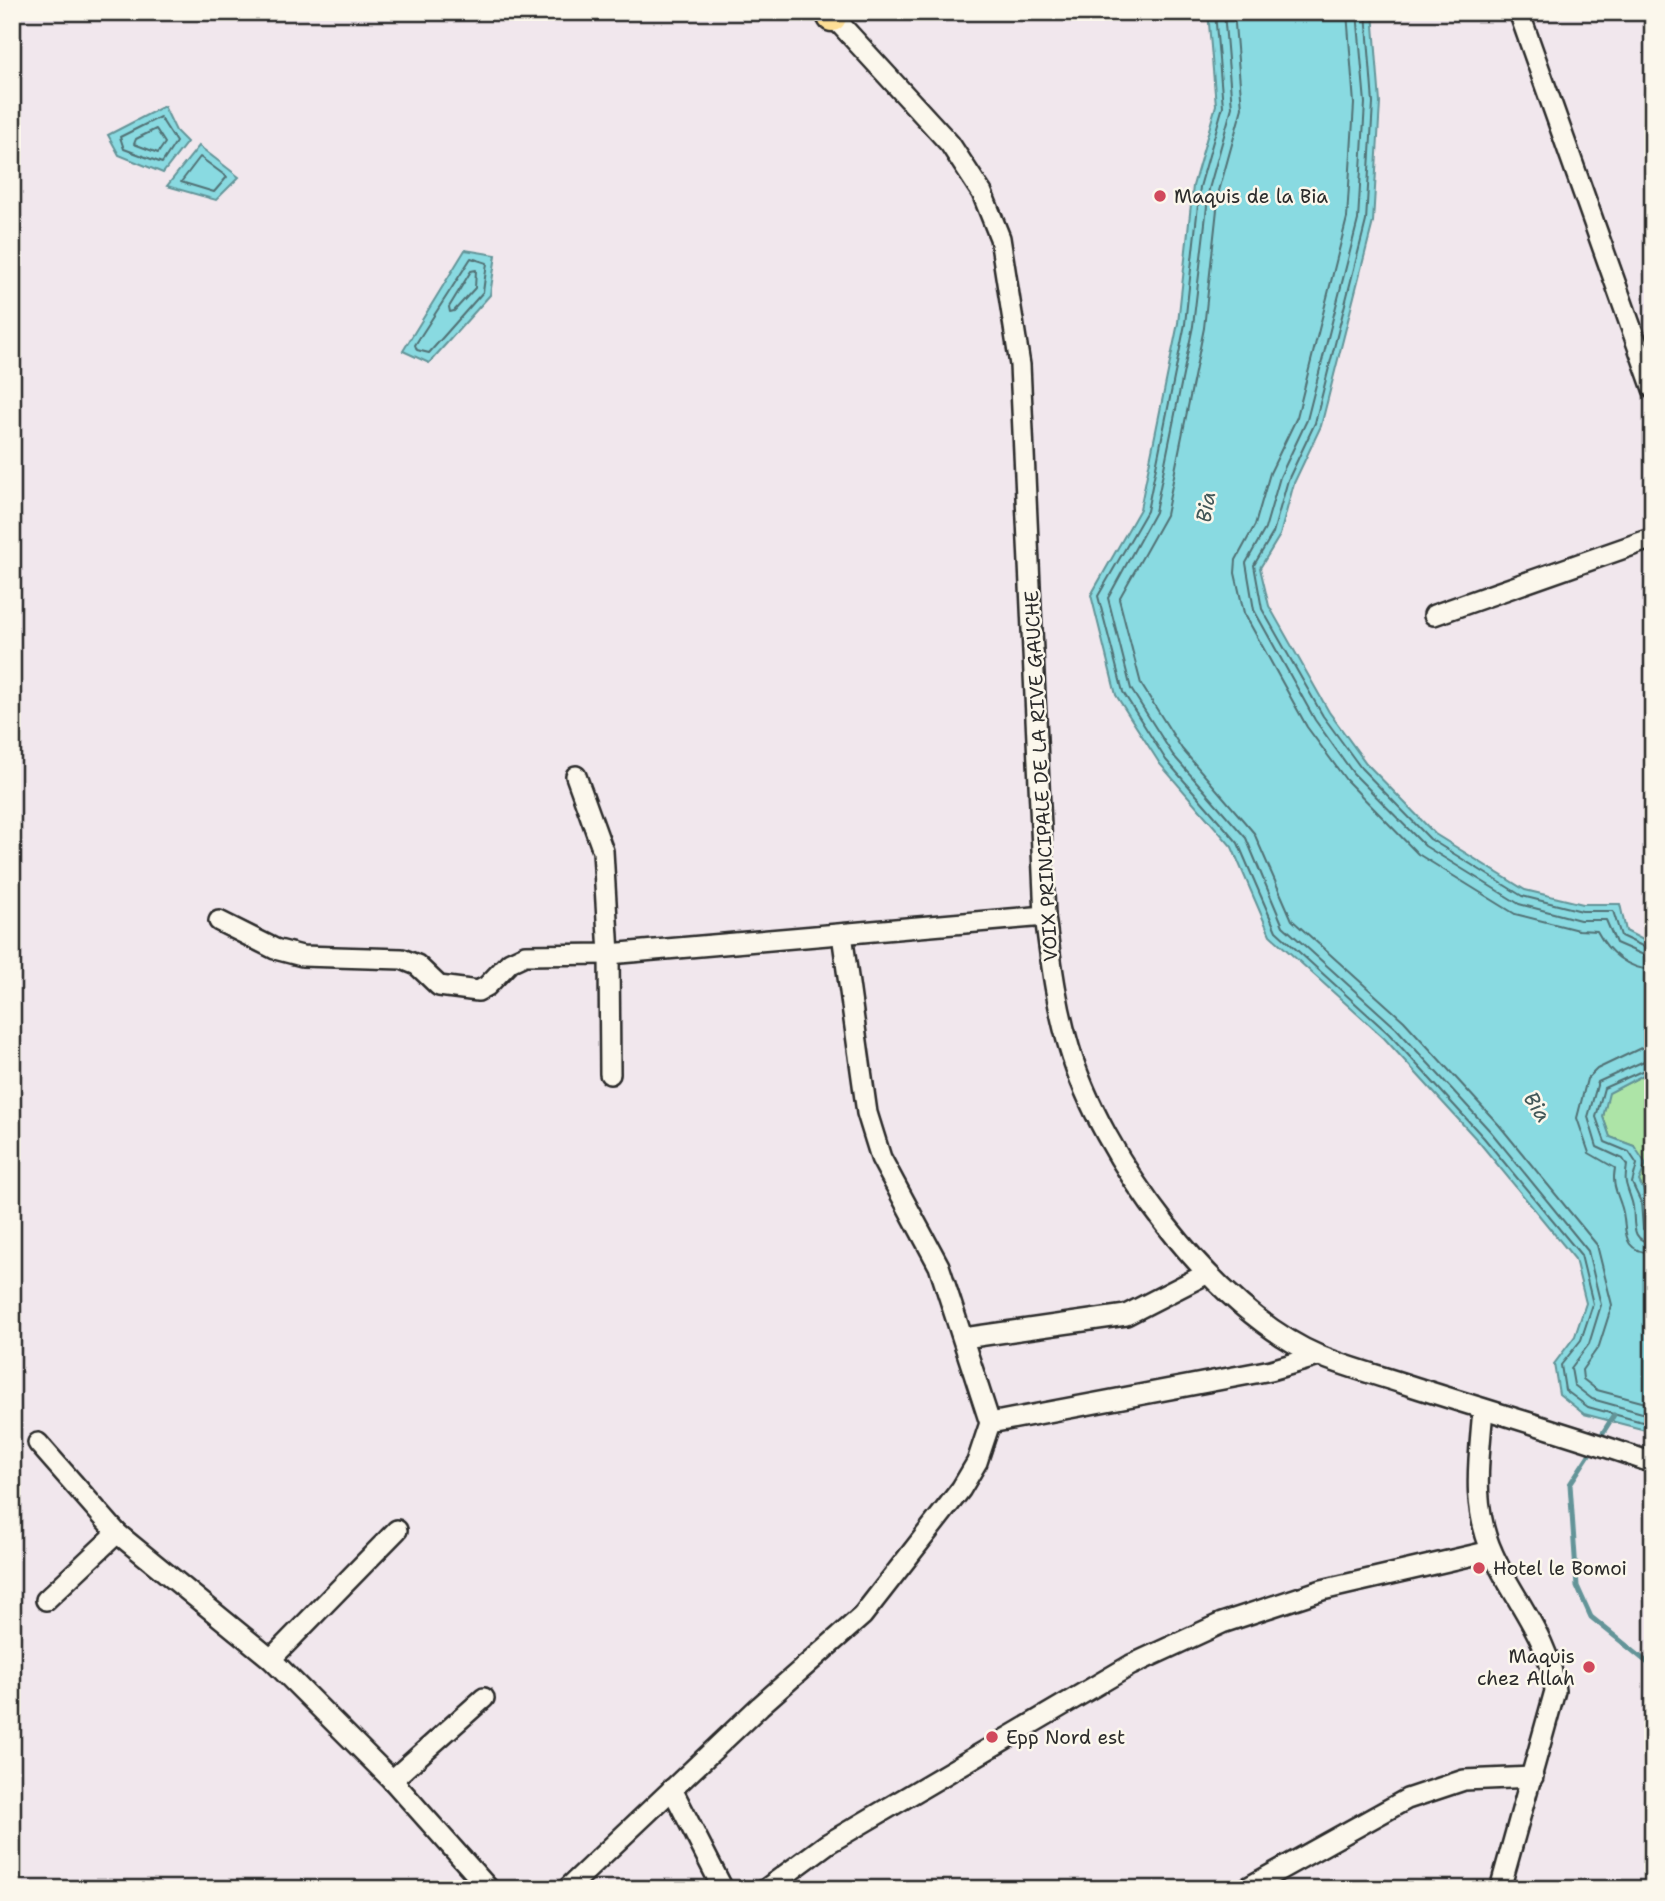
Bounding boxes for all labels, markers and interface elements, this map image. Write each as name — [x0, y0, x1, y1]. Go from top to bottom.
place label: Maquis de la Bia — [1174, 184, 1328, 209]
marker: Maquis de la Bia — [1152, 188, 1168, 204]
water label: Bia — [1190, 489, 1222, 525]
street label: VOIX PRINCIPALE DE LA RIVE GAUCHE — [1019, 590, 1063, 962]
water label: Bia — [1517, 1086, 1557, 1128]
place label: Hotel le Bomoi — [1493, 1556, 1627, 1581]
marker: Hotel le Bomoi — [1471, 1560, 1487, 1576]
place label: Maquis chez Allah — [1477, 1644, 1575, 1691]
marker: Maquis chez Allah — [1581, 1659, 1597, 1675]
place label: Epp Nord est — [1006, 1725, 1125, 1750]
marker: Epp Nord est — [984, 1729, 1000, 1745]

